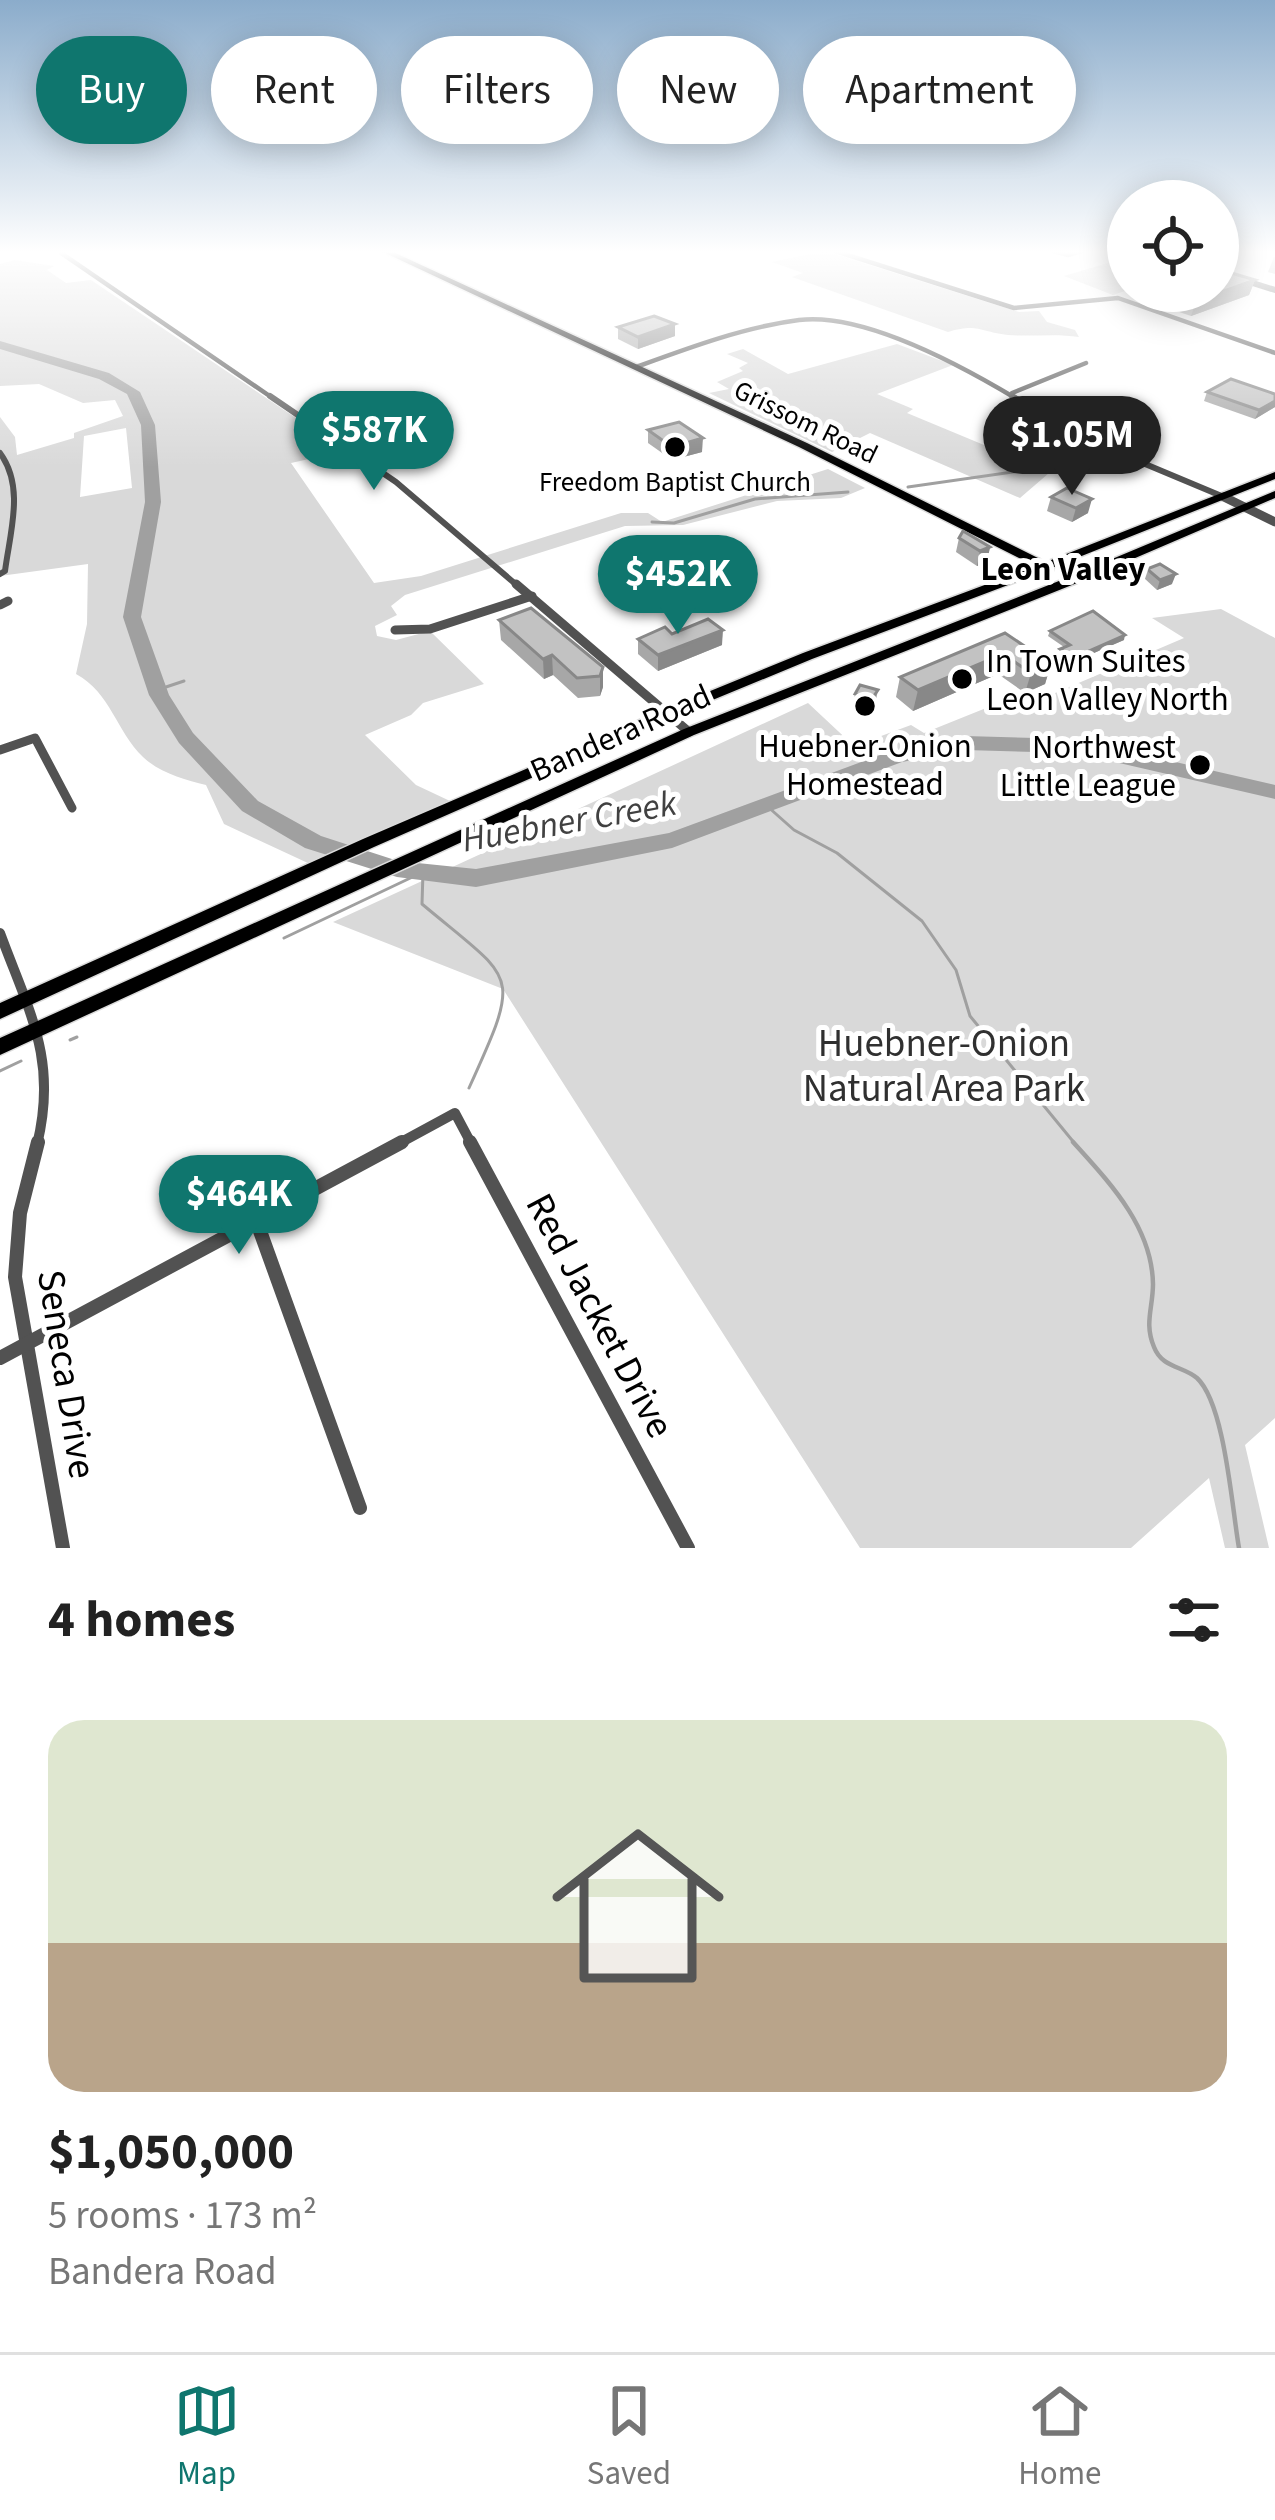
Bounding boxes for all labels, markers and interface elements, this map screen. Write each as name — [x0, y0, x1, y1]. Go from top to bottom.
chip: Buy — [36, 36, 187, 144]
chip: Rent — [211, 36, 377, 144]
chip: Filters — [401, 36, 593, 144]
chip: New — [617, 36, 779, 144]
chip: Apartment — [803, 36, 1076, 144]
map controls — [1107, 180, 1239, 312]
button: locate — [1107, 180, 1239, 312]
street label: Grissom Road — [727, 371, 884, 474]
pin: $587K — [290, 391, 458, 493]
pin: $1.05M — [974, 396, 1170, 498]
text: $587K — [321, 402, 427, 458]
text: $1.05M — [1010, 407, 1134, 463]
marker: Freedom Baptist Church — [662, 434, 688, 460]
place label: Freedom Baptist Church — [539, 463, 811, 502]
pin: $452K — [594, 535, 762, 637]
text: $452K — [625, 546, 731, 602]
district label: Leon Valley — [980, 546, 1146, 593]
place label: In Town Suites Leon Valley North — [986, 638, 1229, 723]
marker: In Town Suites Leon Valley North — [949, 666, 975, 692]
street label: Bandera Road — [523, 673, 719, 794]
marker: Huebner-Onion Homestead — [852, 693, 878, 719]
place label: Huebner-Onion Homestead — [758, 723, 972, 808]
place label: Northwest Little League — [1000, 724, 1176, 809]
marker: Northwest Little League — [1187, 752, 1213, 778]
water label: Huebner Creek — [458, 777, 681, 865]
park label: Huebner-Onion Natural Area Park — [803, 1016, 1085, 1117]
pin: $464K — [155, 1155, 323, 1257]
text: $464K — [186, 1166, 292, 1222]
street label: Red Jacket Drive — [511, 1184, 687, 1448]
street label: Seneca Drive — [22, 1266, 110, 1483]
text: 4 homes — [48, 1584, 235, 1656]
icon: filters — [1161, 1587, 1227, 1653]
icon: home — [530, 1798, 746, 2014]
text: $1,050,000 — [48, 2116, 294, 2188]
text: 5 rooms · 173 m² — [48, 2188, 317, 2244]
text: Bandera Road — [48, 2244, 277, 2300]
tab: Map — [174, 2378, 240, 2497]
tab: Saved — [587, 2378, 671, 2497]
tab: Home — [1018, 2378, 1101, 2497]

